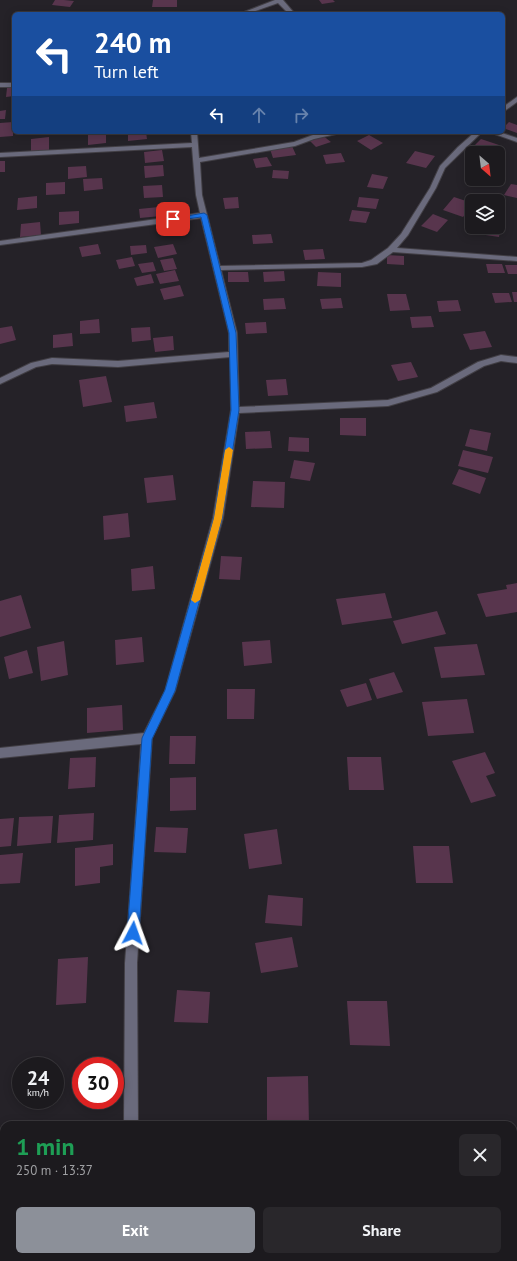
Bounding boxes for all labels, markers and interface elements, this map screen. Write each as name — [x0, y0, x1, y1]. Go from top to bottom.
text: 240 m — [94, 24, 171, 61]
icon: left — [28, 28, 80, 80]
text: Turn left — [94, 60, 159, 83]
icon: left — [206, 104, 228, 126]
icon: ahead — [248, 104, 270, 126]
icon: right — [290, 104, 312, 126]
north arrow — [465, 146, 505, 186]
map controls — [465, 146, 505, 234]
button: layers — [465, 194, 505, 234]
pin — [156, 202, 190, 236]
icon: arrive — [162, 208, 184, 230]
position arrow — [112, 912, 154, 954]
speed limit sign: 30 — [72, 1057, 124, 1109]
text: 24 — [27, 1065, 49, 1091]
text: km/h — [27, 1086, 49, 1099]
text: 1 min — [16, 1131, 75, 1162]
button: close — [459, 1134, 501, 1176]
text: 250 m · 13:37 — [16, 1162, 93, 1179]
button: Exit — [16, 1207, 255, 1253]
button: Share — [263, 1207, 501, 1253]

